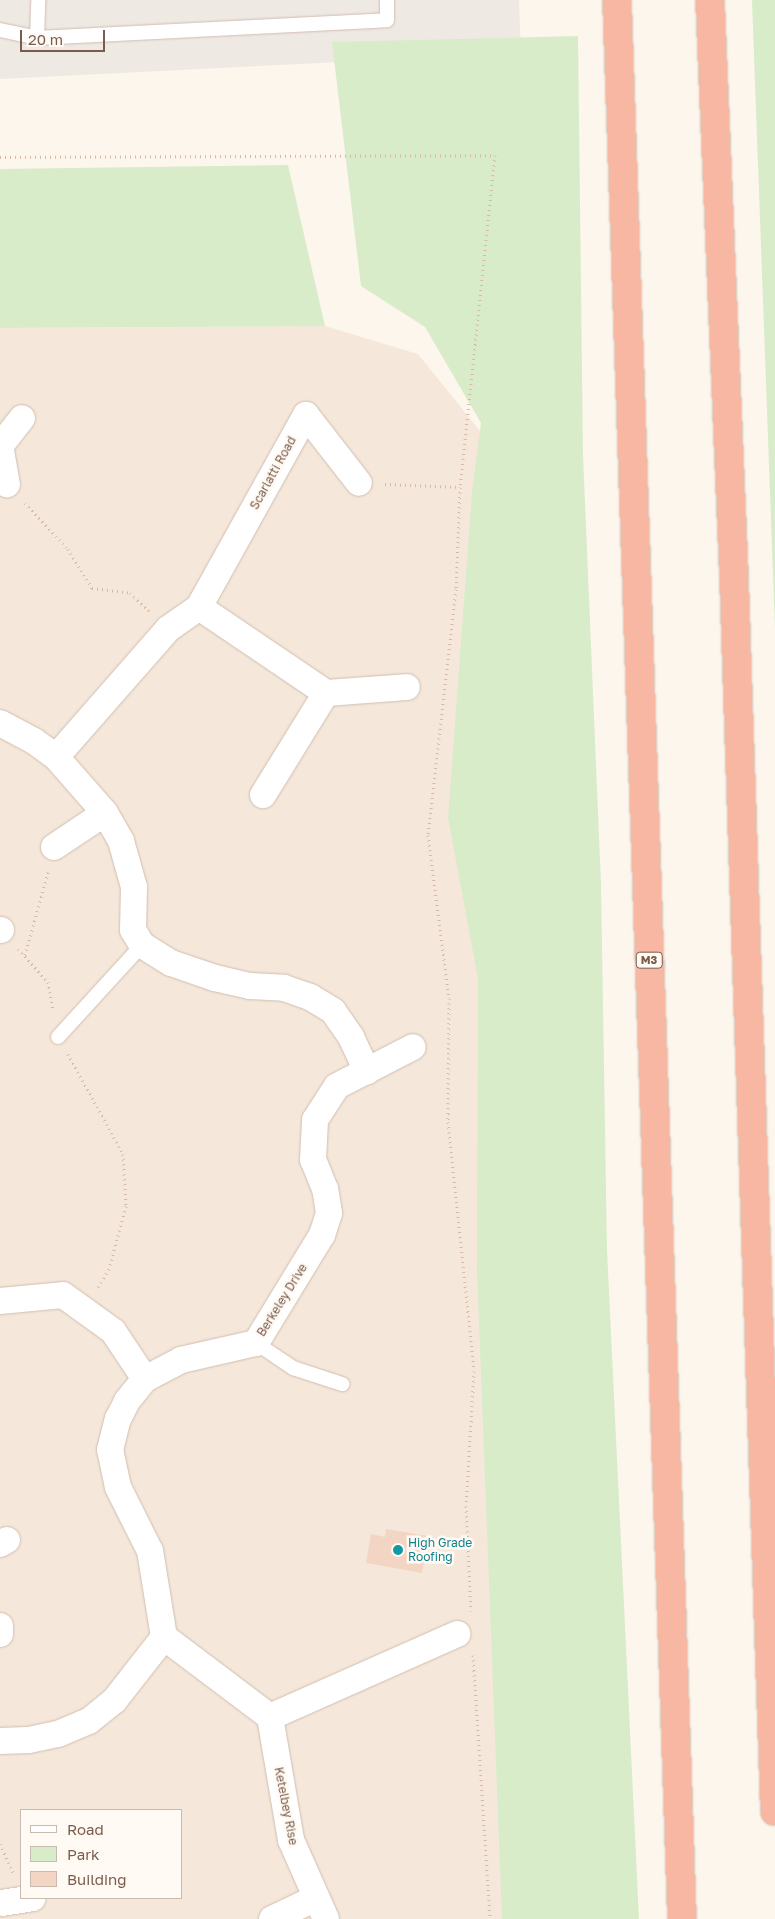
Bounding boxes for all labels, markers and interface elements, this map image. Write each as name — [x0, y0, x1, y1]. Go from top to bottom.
scale bar — [22, 20, 108, 52]
text: 20 m — [28, 30, 63, 48]
street label: Scarlatti Road — [247, 434, 299, 512]
road number: M3 — [635, 952, 663, 968]
street label: Berkeley Drive — [254, 1261, 310, 1339]
place label: High Grade Roofing — [408, 1536, 472, 1564]
marker: High Grade Roofing — [392, 1544, 404, 1556]
street label: Ketelbey Rise — [271, 1766, 301, 1846]
legend — [20, 1809, 182, 1899]
text: Road — [67, 1820, 104, 1838]
text: Park — [67, 1845, 99, 1863]
text: Building — [67, 1870, 127, 1888]

